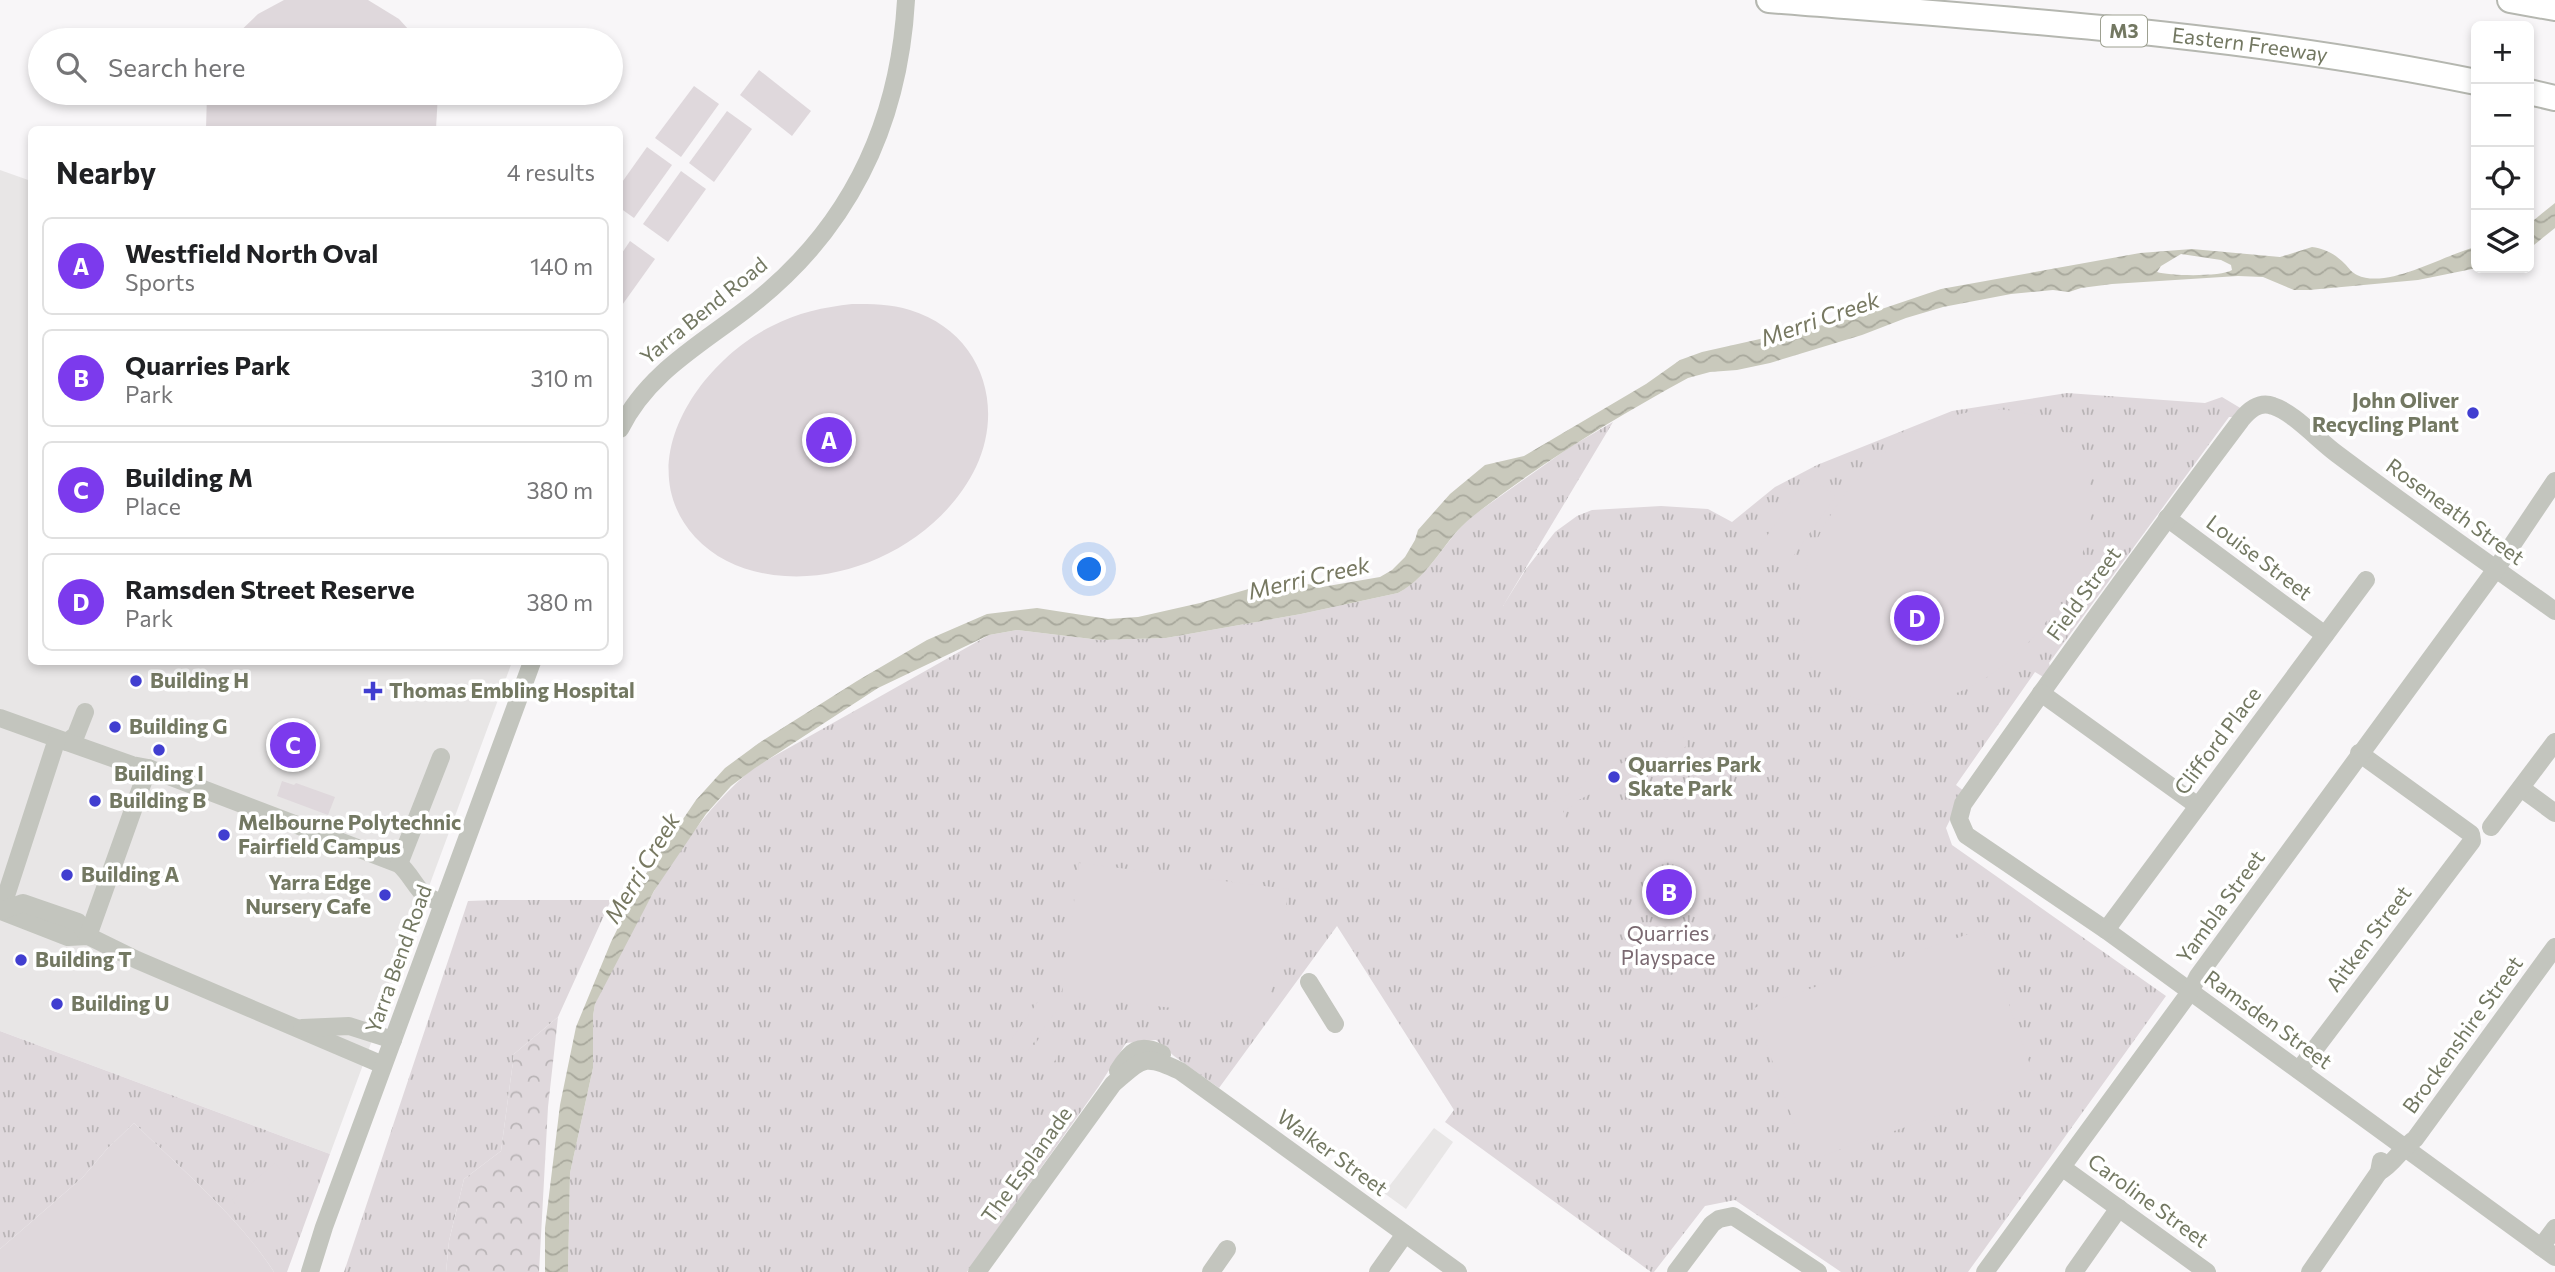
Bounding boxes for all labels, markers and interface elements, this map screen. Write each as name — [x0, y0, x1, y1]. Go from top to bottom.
road number: M3 — [2101, 16, 2147, 46]
street label: Eastern Freeway — [2171, 21, 2330, 66]
map controls — [2471, 21, 2534, 273]
button: + — [2471, 21, 2534, 84]
search box — [28, 28, 623, 105]
icon: search — [52, 48, 90, 86]
text: Search here — [108, 51, 246, 82]
button: − — [2471, 84, 2534, 147]
button: locate — [2471, 147, 2534, 210]
text: Nearby — [56, 153, 156, 190]
text: 4 results — [507, 158, 595, 186]
button: layers — [2471, 210, 2534, 273]
text: Westfield North Oval — [125, 237, 378, 268]
street label: Yarra Bend Road — [635, 251, 772, 369]
text: A — [73, 252, 89, 280]
text: 140 m — [530, 252, 593, 280]
text: Sports — [125, 268, 195, 296]
water label: Merri Creek — [1756, 284, 1883, 351]
text: Quarries Park — [125, 349, 290, 380]
text: B — [73, 364, 89, 392]
text: 310 m — [531, 364, 593, 392]
text: Park — [125, 380, 173, 408]
place label: John Oliver Recycling Plant — [2312, 387, 2459, 436]
marker: John Oliver Recycling Plant — [2465, 405, 2481, 421]
pin: A — [806, 414, 852, 466]
street label: Roseneath Street — [2382, 452, 2530, 569]
text: Building M — [125, 461, 253, 492]
text: C — [73, 476, 89, 504]
text: 380 m — [526, 476, 593, 504]
text: Place — [125, 492, 181, 520]
street label: Louise Street — [2202, 509, 2318, 605]
street label: Field Street — [2041, 542, 2125, 645]
water label: Merri Creek — [1245, 549, 1373, 605]
your location — [1072, 552, 1106, 586]
text: Ramsden Street Reserve — [125, 573, 415, 604]
text: D — [73, 588, 89, 616]
text: 380 m — [526, 588, 593, 616]
pin: D — [1894, 592, 1940, 644]
text: Park — [125, 604, 173, 632]
place label: Building H — [150, 667, 249, 692]
marker: Building H — [128, 673, 144, 689]
place label: Thomas Embling Hospital — [389, 677, 635, 702]
marker: Thomas Embling Hospital — [363, 681, 383, 701]
street label: Clifford Place — [2168, 681, 2265, 799]
place label: Building G — [129, 713, 228, 738]
marker: Building G — [107, 719, 123, 735]
pin: C — [270, 719, 316, 771]
marker: Building I — [151, 742, 167, 758]
place label: Quarries Park Skate Park — [1628, 751, 1762, 800]
place label: Building I — [114, 760, 204, 785]
marker: Quarries Park Skate Park — [1606, 769, 1622, 785]
place label: Building B — [109, 787, 206, 812]
marker: Building B — [87, 793, 103, 809]
water label: Merri Creek — [597, 807, 685, 928]
place label: Melbourne Polytechnic Fairfield Campus — [238, 809, 461, 858]
marker: Melbourne Polytechnic Fairfield Campus — [216, 827, 232, 843]
street label: Yambla Street — [2171, 845, 2269, 967]
place label: Building A — [81, 861, 179, 886]
pin: B — [1646, 866, 1692, 918]
marker: Building A — [59, 867, 75, 883]
place label: Yarra Edge Nursery Cafe — [245, 869, 371, 918]
street label: Aitken Street — [2320, 880, 2416, 996]
street label: Yarra Bend Road — [359, 881, 436, 1036]
marker: Yarra Edge Nursery Cafe — [377, 887, 393, 903]
park label: Quarries Playspace — [1621, 920, 1715, 969]
place label: Building T — [35, 946, 132, 971]
street label: Brockenshire Street — [2396, 951, 2527, 1118]
marker: Building T — [13, 952, 29, 968]
street label: Ramsden Street — [2200, 964, 2338, 1073]
place label: Building U — [71, 990, 170, 1015]
marker: Building U — [49, 996, 65, 1012]
street label: The Esplanade — [975, 1101, 1076, 1227]
street label: Walker Street — [1273, 1103, 1393, 1200]
street label: Caroline Street — [2084, 1148, 2214, 1252]

